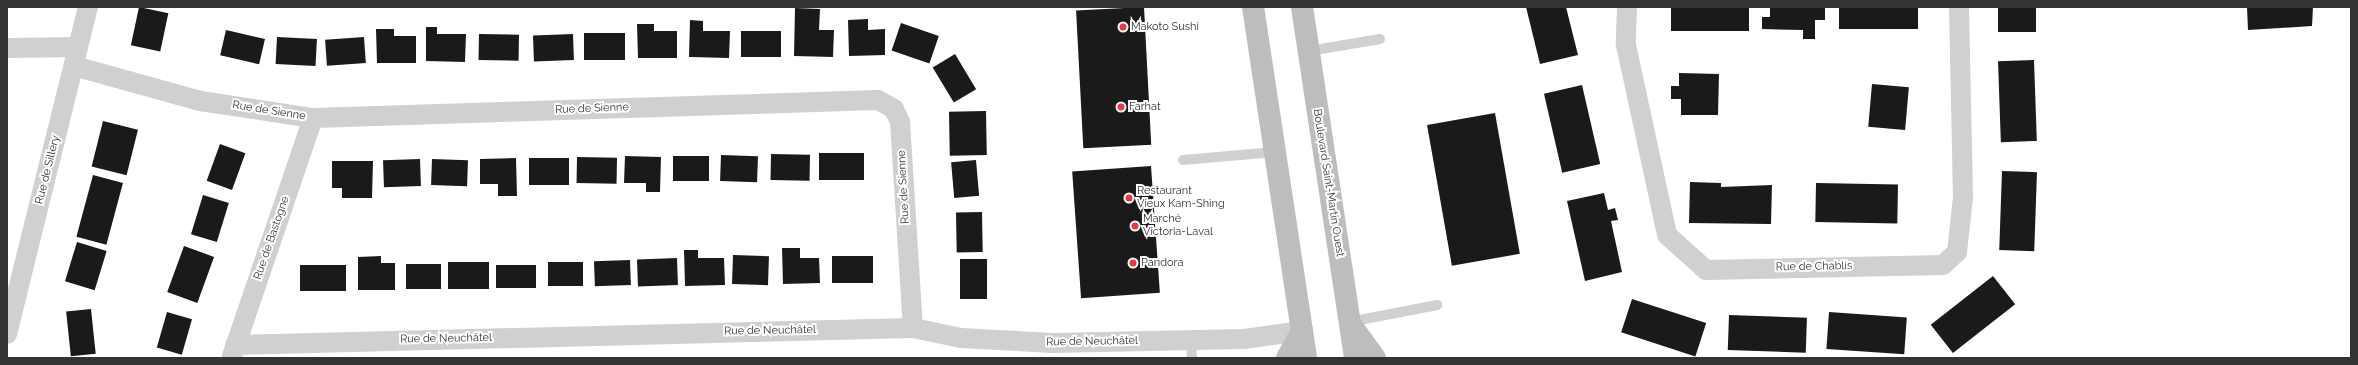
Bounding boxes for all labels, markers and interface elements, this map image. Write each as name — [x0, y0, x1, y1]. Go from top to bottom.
place label: Makoto Sushi — [1131, 20, 1199, 34]
marker: Makoto Sushi — [1118, 22, 1128, 32]
street label: Rue de Sienne — [232, 99, 306, 123]
place label: Farhat — [1129, 100, 1161, 114]
street label: Rue de Sienne — [555, 101, 629, 117]
marker: Farhat — [1116, 102, 1126, 112]
street label: Boulevard Saint-Martin Ouest — [1310, 108, 1346, 258]
street label: Rue de Sillery — [33, 134, 63, 206]
street label: Rue de Sienne — [895, 150, 913, 224]
place label: Restaurant Vieux Kam-Shing — [1137, 185, 1225, 211]
marker: Restaurant Vieux Kam-Shing — [1124, 193, 1134, 203]
street label: Rue de Bastogne — [252, 195, 292, 281]
place label: Marché Victoria-Laval — [1143, 213, 1213, 239]
marker: Marché Victoria-Laval — [1130, 221, 1140, 231]
place label: Pandora — [1141, 256, 1183, 270]
marker: Pandora — [1128, 258, 1138, 268]
street label: Rue de Chablis — [1776, 260, 1852, 274]
street label: Rue de Neuchâtel — [724, 324, 816, 338]
street label: Rue de Neuchâtel — [400, 332, 492, 346]
street label: Rue de Neuchâtel — [1046, 335, 1138, 349]

